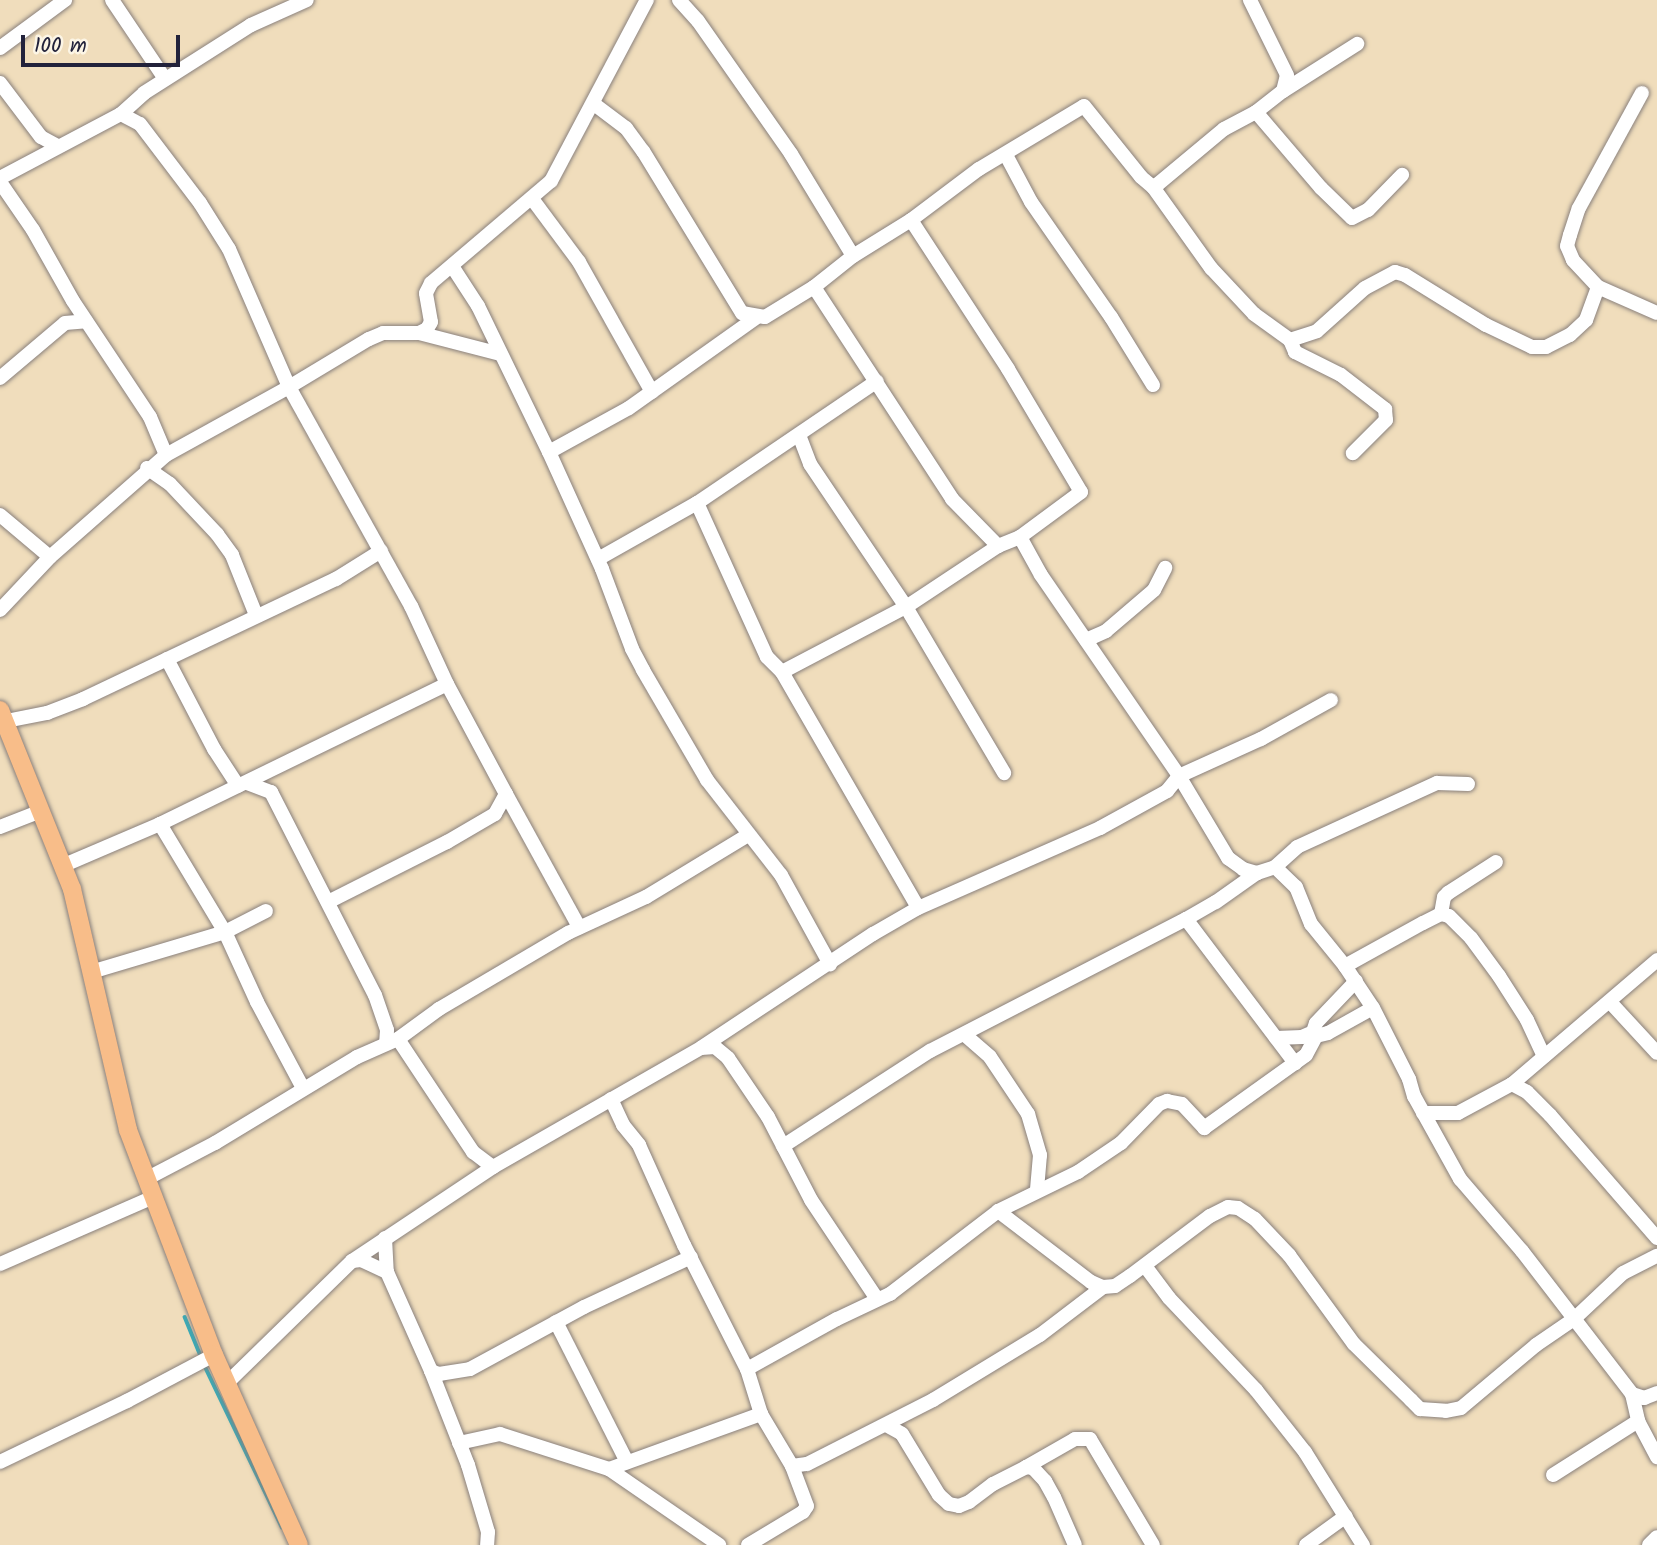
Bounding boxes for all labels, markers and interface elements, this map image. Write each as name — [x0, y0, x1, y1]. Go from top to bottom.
scale bar — [24, 21, 184, 65]
text: 100 m — [34, 30, 87, 63]

